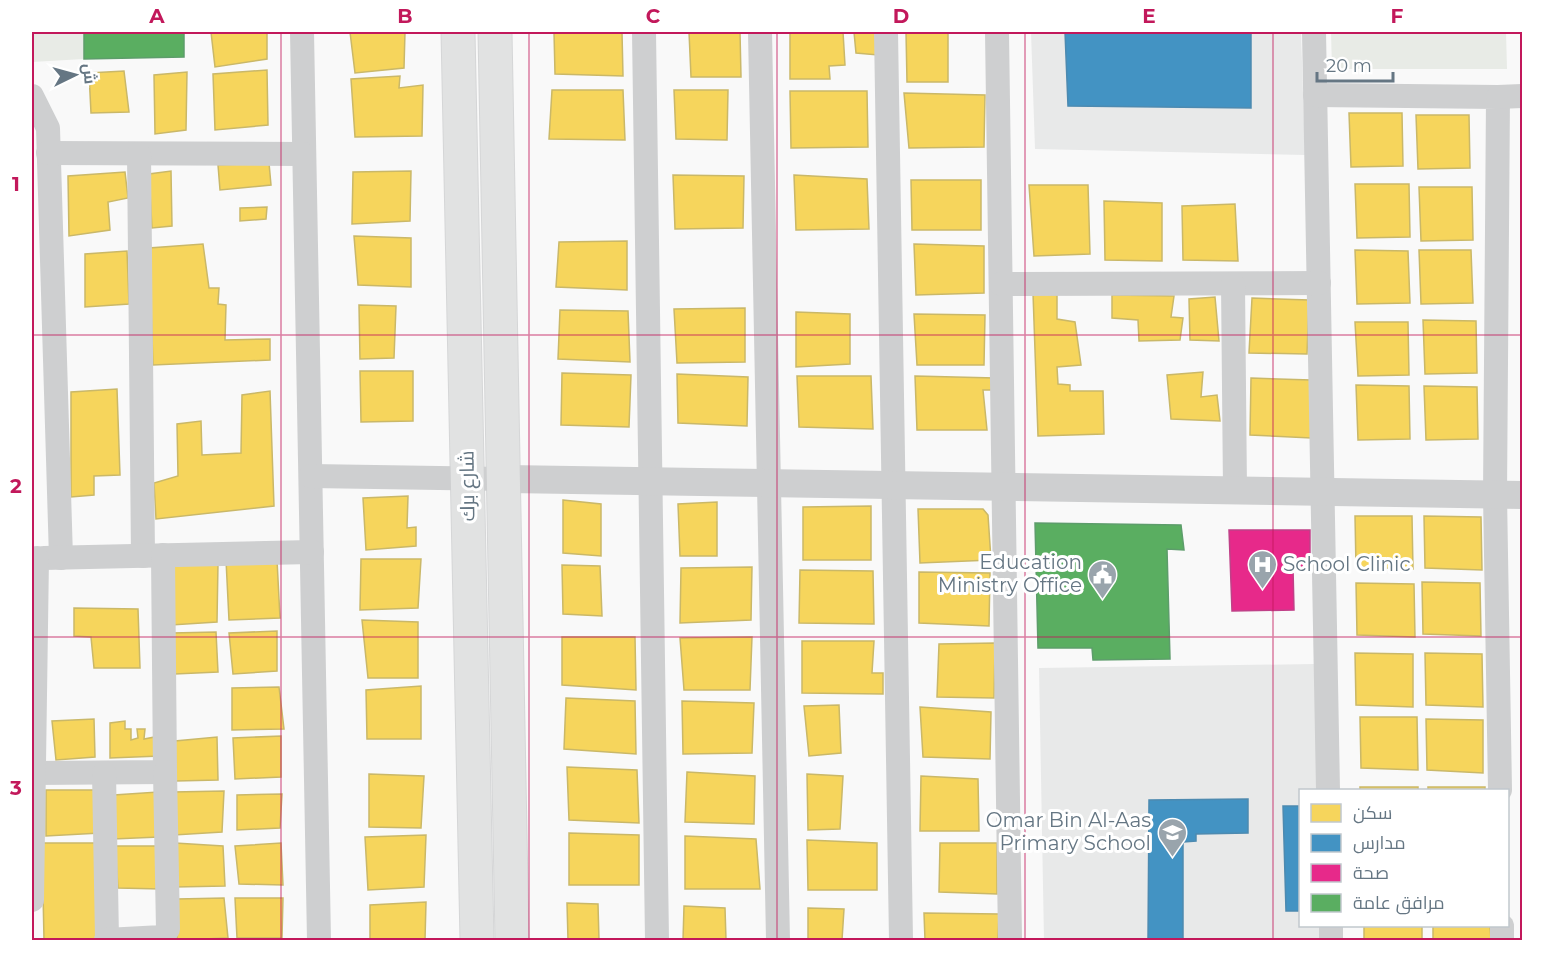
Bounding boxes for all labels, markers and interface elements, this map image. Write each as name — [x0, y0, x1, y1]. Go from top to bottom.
text: A — [148, 4, 165, 28]
text: B — [397, 4, 413, 28]
text: C — [646, 4, 661, 28]
text: D — [893, 4, 909, 28]
text: E — [1142, 4, 1156, 28]
text: F — [1391, 4, 1404, 28]
north arrow — [45, 45, 105, 105]
scale bar — [1317, 45, 1394, 83]
text: 20 m — [1326, 55, 1372, 77]
text: ش — [79, 63, 100, 85]
text: 1 — [12, 172, 20, 196]
street label: شارع برك — [454, 450, 482, 522]
text: 2 — [10, 474, 22, 498]
hospital icon: School Clinic — [1246, 548, 1278, 590]
place label: Education Ministry Office — [938, 550, 1082, 597]
place label: School Clinic — [1283, 552, 1411, 576]
public building icon: Education Ministry Office — [1087, 558, 1119, 600]
text: 3 — [9, 776, 22, 800]
legend — [1299, 789, 1509, 927]
text: سكن — [1353, 802, 1392, 824]
place label: Omar Bin Al-Aas Primary School — [986, 808, 1151, 855]
school or university icon: Omar Bin Al-Aas Primary School — [1156, 816, 1188, 858]
text: مدارس — [1353, 832, 1406, 854]
text: صحة — [1353, 862, 1389, 884]
text: مرافق عامة — [1353, 892, 1444, 915]

